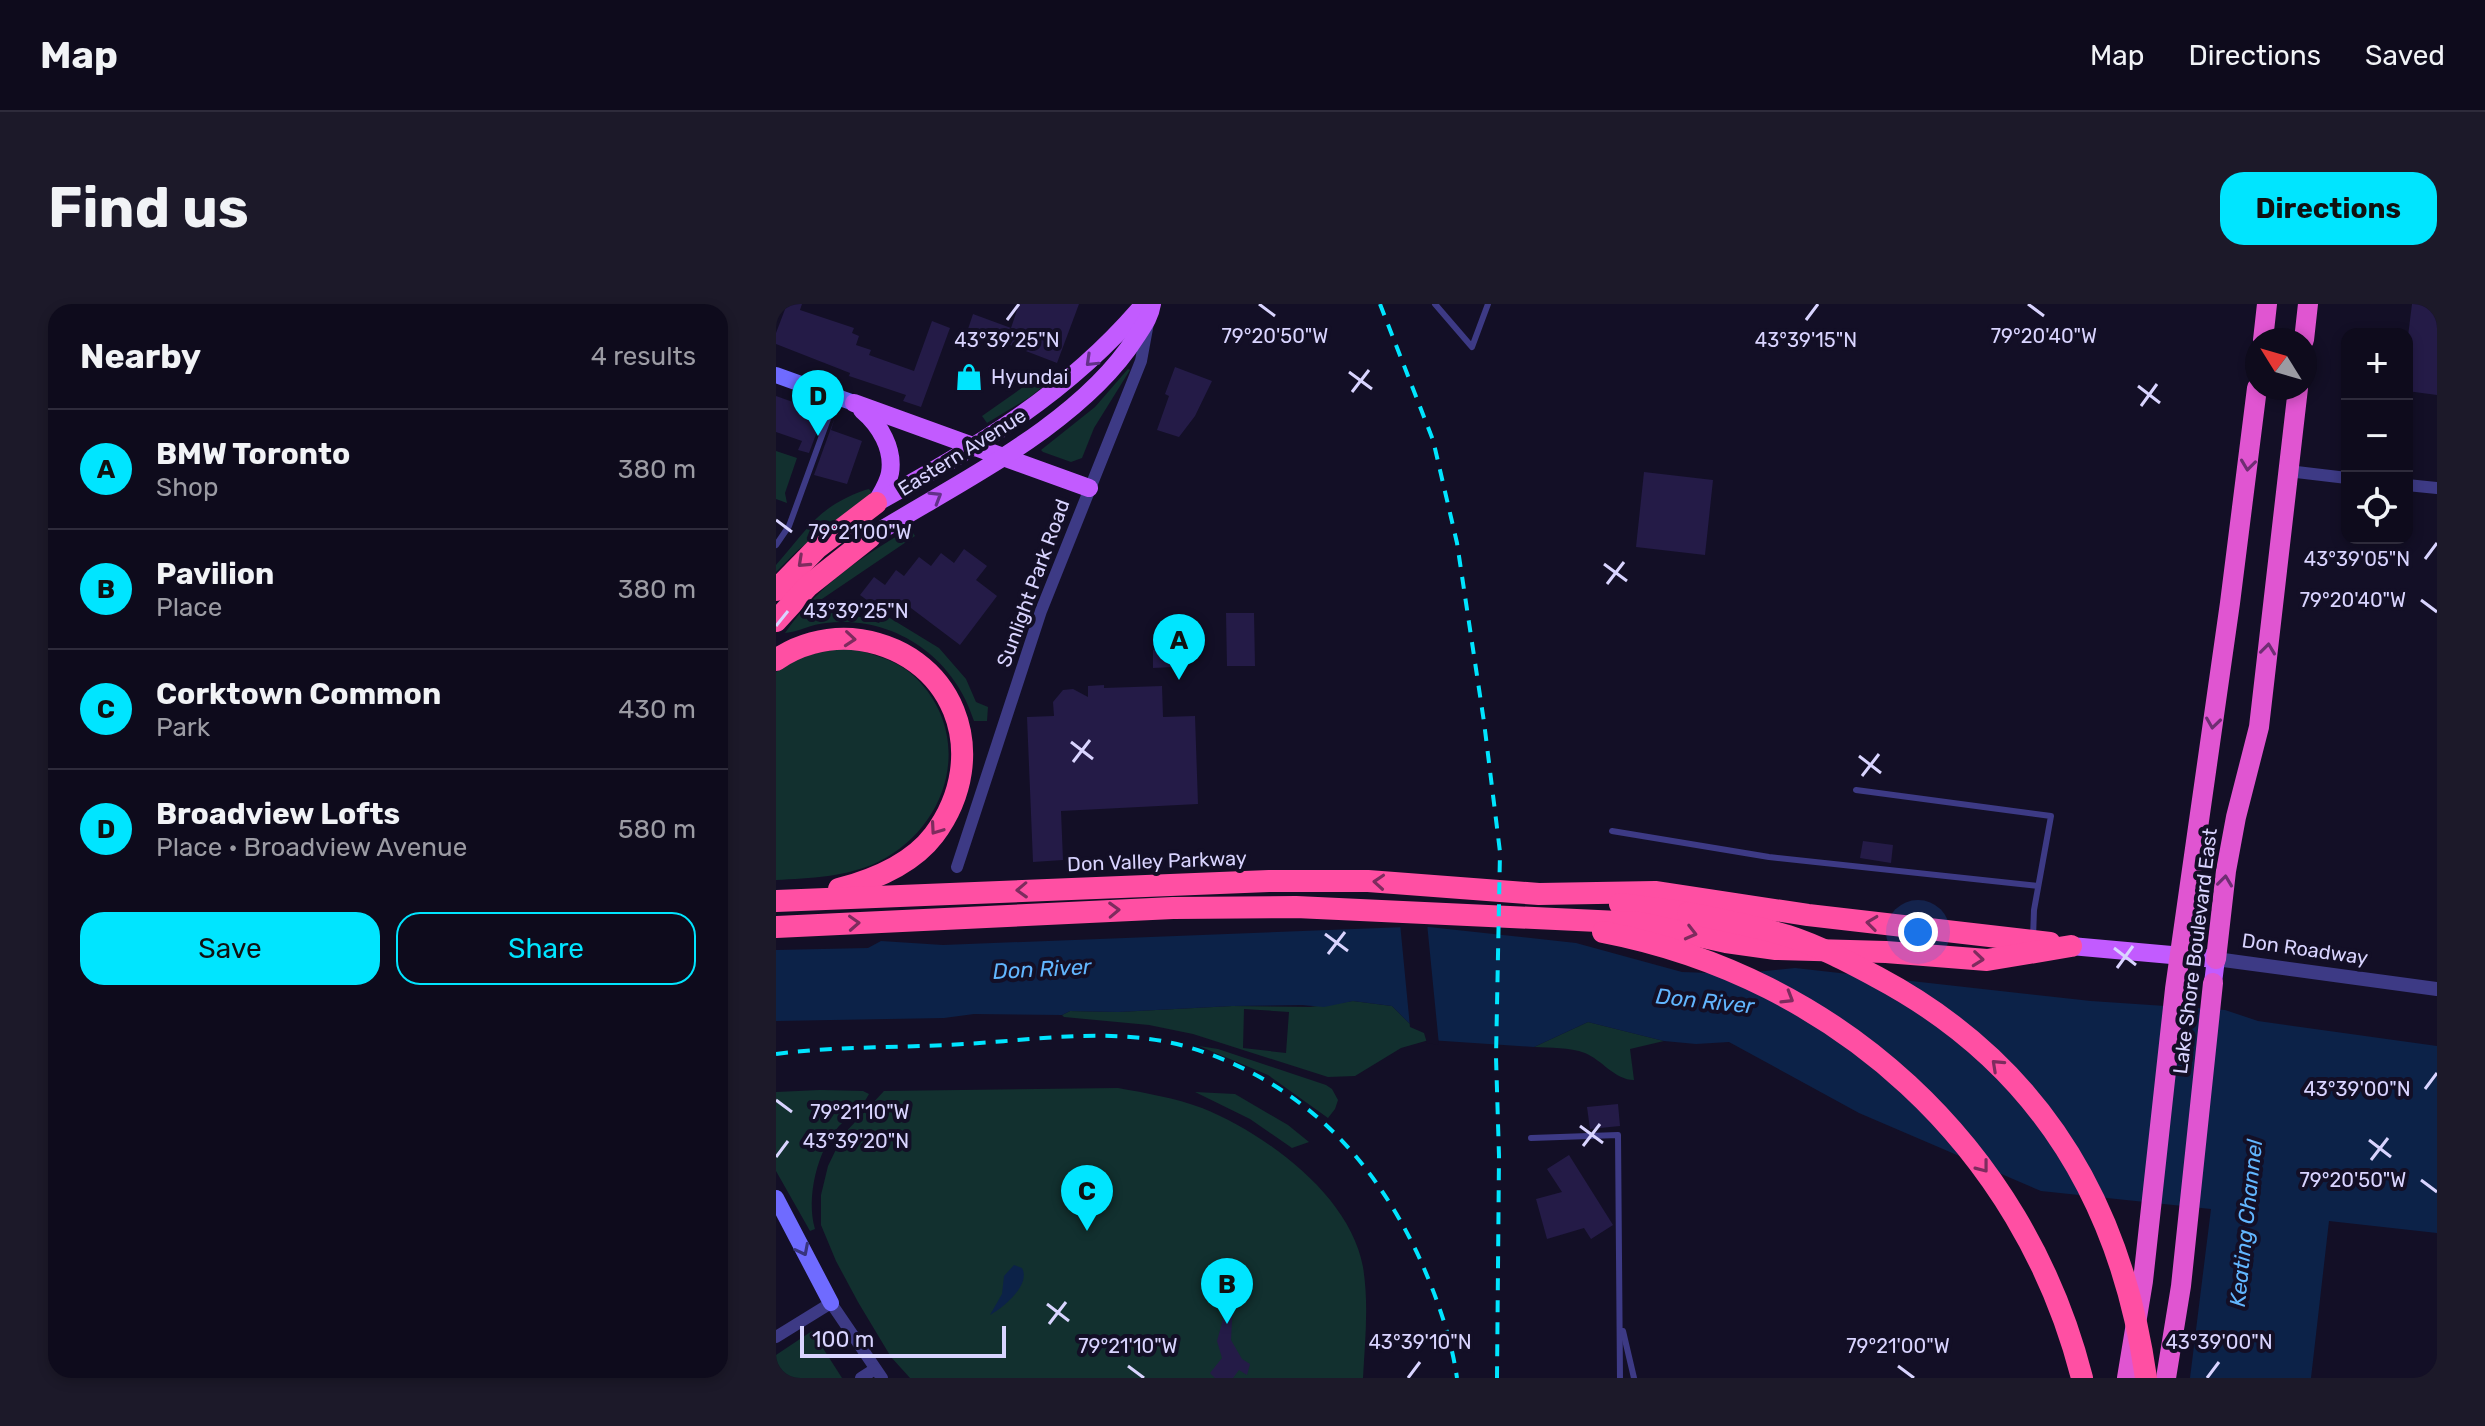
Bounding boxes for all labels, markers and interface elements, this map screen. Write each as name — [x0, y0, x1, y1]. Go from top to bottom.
text: Map — [40, 32, 118, 78]
text: Map — [2090, 39, 2144, 72]
text: Directions — [2188, 39, 2321, 72]
text: Saved — [2365, 39, 2445, 72]
button: Directions — [2220, 172, 2437, 245]
text: Find us — [48, 175, 249, 241]
text: 79°20'50"W — [1222, 324, 1328, 348]
text: 79°20'40"W — [1991, 324, 2097, 348]
text: 43°39'25"N — [954, 328, 1060, 352]
text: 43°39'15"N — [1755, 328, 1857, 352]
north arrow — [2245, 328, 2317, 400]
map controls — [2341, 328, 2413, 544]
button: + — [2341, 328, 2413, 400]
text: Nearby — [80, 336, 201, 377]
text: 4 results — [591, 341, 696, 372]
one-way arrow — [1086, 352, 1100, 366]
shop icon: Hyundai — [954, 362, 984, 392]
place label: Hyundai — [991, 365, 1068, 389]
pin: D — [792, 370, 844, 436]
button: − — [2341, 400, 2413, 472]
street label: Eastern Avenue — [894, 403, 1030, 501]
text: BMW Toronto — [156, 436, 350, 472]
text: A — [97, 454, 115, 485]
text: 380 m — [618, 454, 696, 485]
one-way arrow — [2240, 459, 2257, 472]
text: Shop — [156, 472, 218, 503]
button: locate — [2341, 472, 2413, 544]
one-way arrow — [927, 491, 942, 506]
street label: Sunlight Park Road — [992, 496, 1074, 670]
text: 79°21'00"W — [808, 520, 912, 544]
text: 43°39'05"N — [2304, 547, 2410, 571]
one-way arrow — [797, 553, 812, 567]
text: Pavilion — [156, 556, 274, 592]
text: B — [97, 574, 115, 605]
text: 380 m — [618, 574, 696, 605]
text: 79°20'40"W — [2300, 588, 2406, 612]
text: Place — [156, 592, 222, 623]
text: 43°39'25"N — [803, 599, 909, 623]
pin: A — [1153, 614, 1205, 680]
one-way arrow — [844, 631, 857, 648]
one-way arrow — [2259, 642, 2276, 655]
text: Corktown Common — [156, 676, 441, 712]
text: C — [97, 694, 115, 725]
text: 430 m — [618, 694, 696, 725]
text: Park — [156, 712, 210, 743]
one-way arrow — [2205, 716, 2222, 730]
text: Broadview Lofts — [156, 796, 400, 832]
text: D — [97, 814, 115, 845]
text: 580 m — [618, 814, 696, 845]
one-way arrow — [931, 821, 946, 835]
street label: Lake Shore Boulevard East — [2168, 827, 2222, 1075]
text: Place · Broadview Avenue — [156, 832, 467, 863]
street label: Don Valley Parkway — [1067, 846, 1247, 876]
one-way arrow — [1372, 874, 1385, 891]
one-way arrow — [2216, 875, 2233, 888]
one-way arrow — [1015, 882, 1028, 899]
one-way arrow — [1108, 902, 1121, 919]
button: Save — [80, 912, 380, 985]
button: Share — [396, 912, 696, 985]
your location — [1898, 912, 1938, 952]
one-way arrow — [848, 914, 861, 931]
one-way arrow — [1866, 914, 1879, 931]
one-way arrow — [1684, 924, 1698, 941]
street label: Don Roadway — [2240, 928, 2370, 970]
one-way arrow — [1971, 950, 1984, 967]
water label: Don River — [992, 953, 1094, 985]
water label: Don River — [1654, 982, 1757, 1020]
one-way arrow — [1779, 989, 1793, 1004]
one-way arrow — [1992, 1059, 2006, 1074]
text: 43°39'00"N — [2303, 1077, 2411, 1101]
text: 79°21'10"W — [810, 1100, 910, 1124]
text: 43°39'20"N — [803, 1129, 909, 1153]
water label: Keating Channel — [2224, 1137, 2268, 1308]
one-way arrow — [1973, 1158, 1987, 1173]
pin: C — [1061, 1165, 1113, 1231]
text: 79°20'50"W — [2300, 1168, 2406, 1192]
one-way arrow — [793, 1242, 808, 1257]
pin: B — [1201, 1258, 1253, 1324]
scale bar — [800, 1322, 1006, 1358]
text: 100 m — [812, 1326, 874, 1353]
text: 43°39'10"N — [1368, 1330, 1472, 1354]
text: 43°39'00"N — [2165, 1330, 2273, 1354]
text: 79°21'10"W — [1078, 1334, 1178, 1358]
text: 79°21'00"W — [1846, 1334, 1950, 1358]

